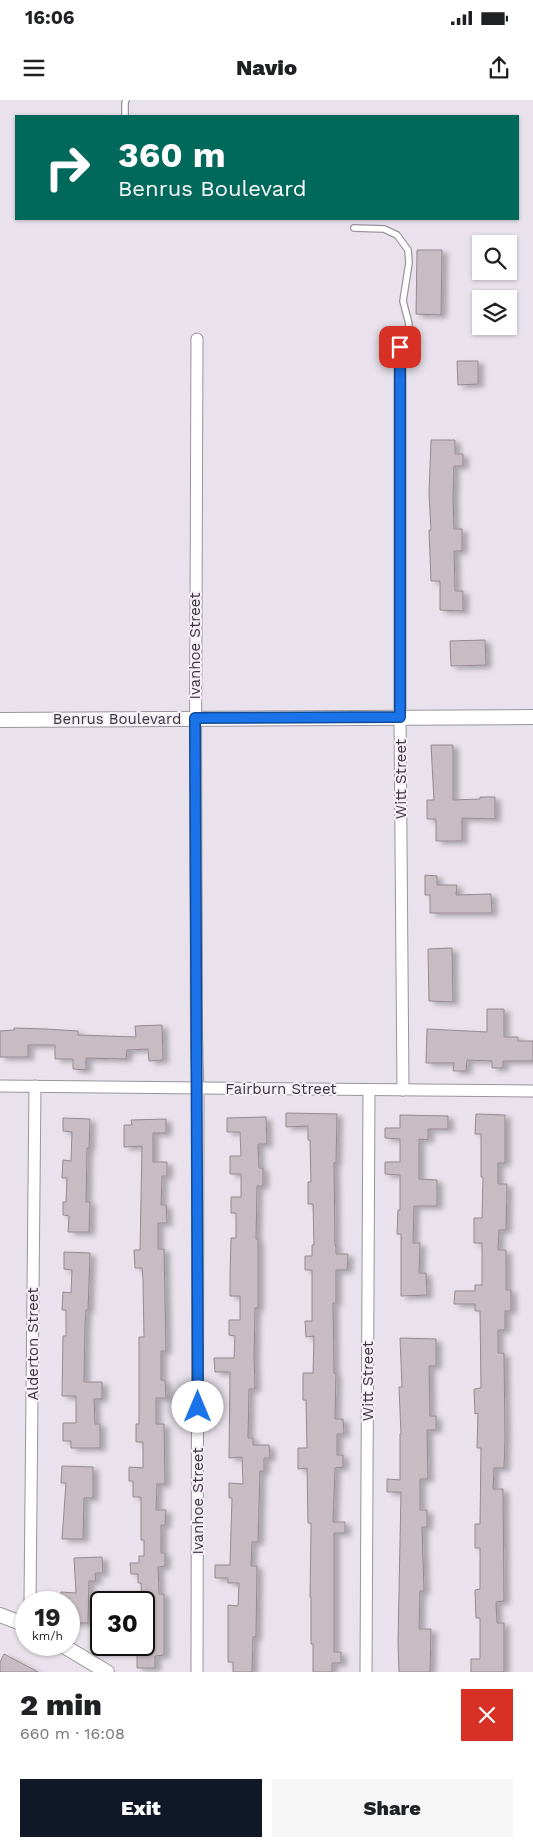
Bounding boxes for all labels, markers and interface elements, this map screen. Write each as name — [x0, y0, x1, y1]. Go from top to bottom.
text: 16:06 — [25, 6, 75, 29]
icon: menu — [20, 54, 48, 82]
icon: share — [485, 54, 513, 82]
text: Navio — [236, 55, 297, 80]
text: 360 m — [118, 134, 226, 176]
icon: right — [35, 135, 100, 200]
text: Benrus Boulevard — [118, 176, 307, 201]
map controls — [472, 235, 517, 335]
button: search — [472, 235, 517, 280]
button: layers — [472, 290, 517, 335]
pin — [379, 326, 421, 368]
icon: arrive — [386, 333, 414, 361]
street label: Ivanhoe Street — [186, 592, 204, 700]
street label: Benrus Boulevard — [53, 710, 181, 728]
street label: Witt Street — [392, 738, 410, 819]
street label: Fairburn Street — [225, 1080, 337, 1098]
street label: Alderton Street — [24, 1287, 42, 1401]
street label: Witt Street — [359, 1340, 377, 1421]
position arrow — [171, 1380, 223, 1432]
street label: Ivanhoe Street — [189, 1447, 207, 1555]
speed limit sign: 30 — [90, 1591, 155, 1656]
text: 19 — [34, 1603, 61, 1632]
text: km/h — [32, 1629, 63, 1643]
text: 2 min — [20, 1687, 102, 1722]
button: close — [461, 1689, 513, 1741]
text: 660 m · 16:08 — [20, 1724, 125, 1743]
button: Exit — [20, 1779, 262, 1837]
button: Share — [272, 1779, 513, 1837]

